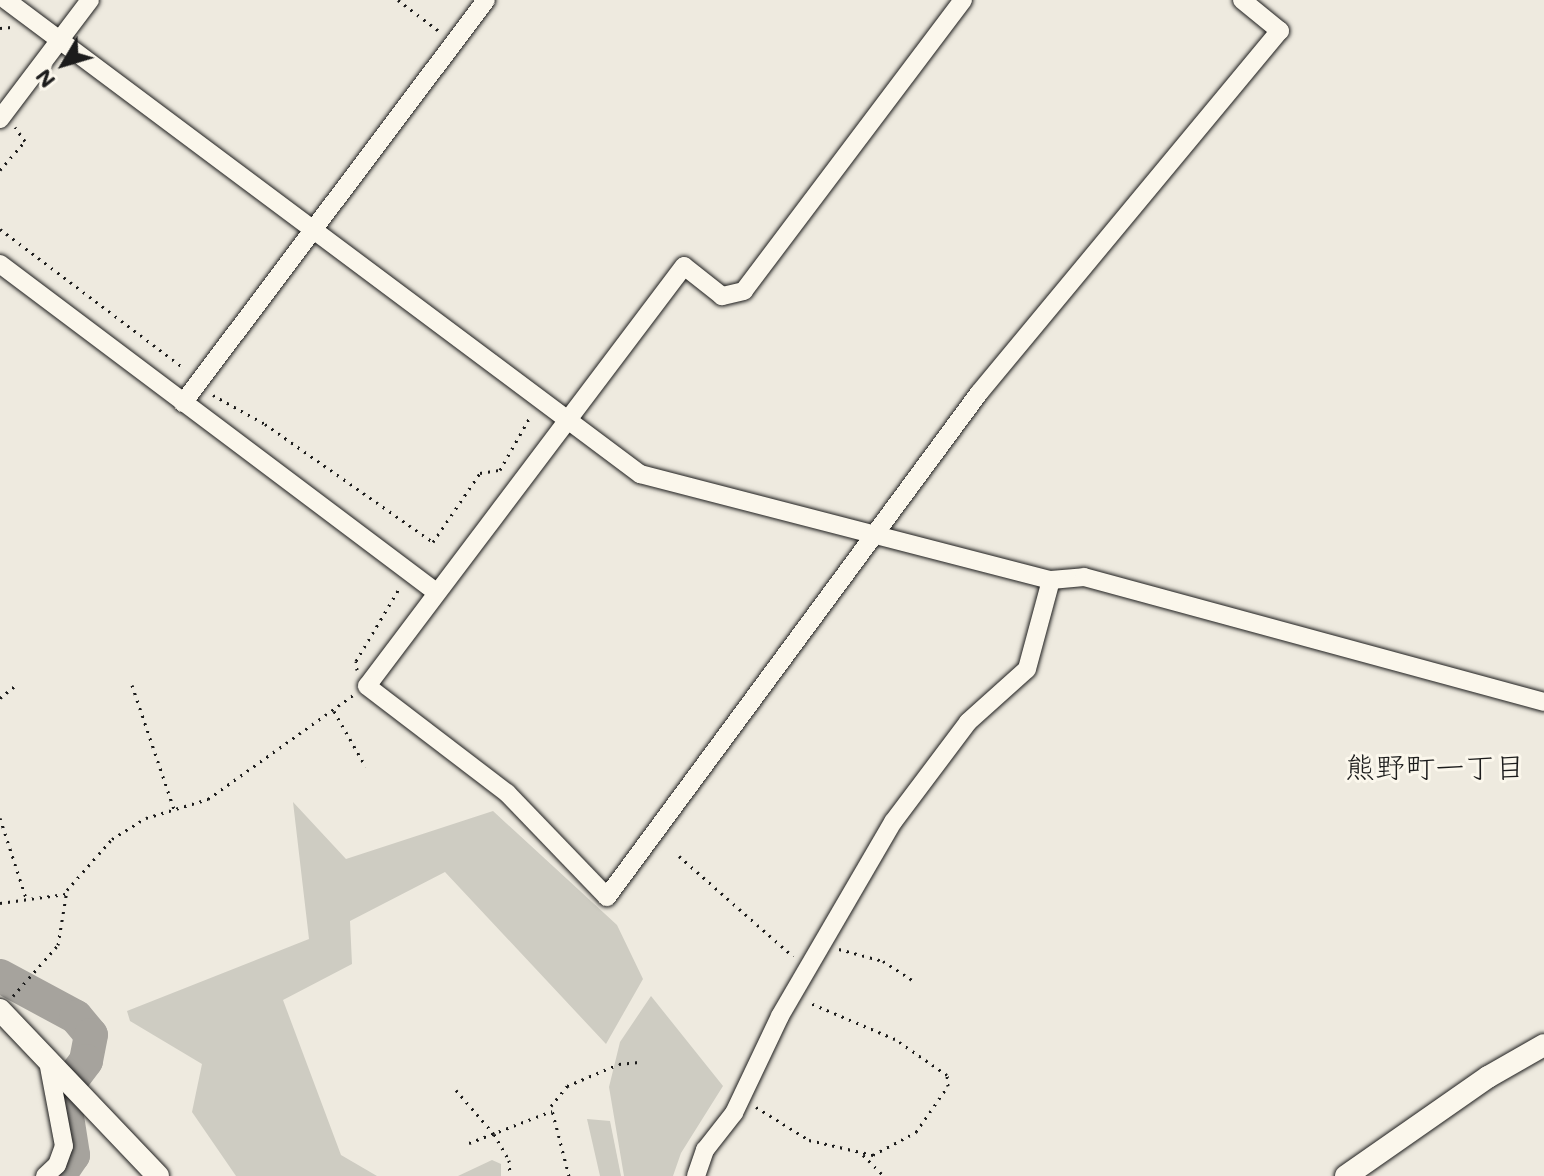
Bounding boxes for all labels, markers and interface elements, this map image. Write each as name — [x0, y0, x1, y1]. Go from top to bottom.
north arrow — [24, 24, 104, 104]
text: N — [28, 64, 61, 95]
district label: 熊野町一丁目 — [1345, 748, 1525, 784]

